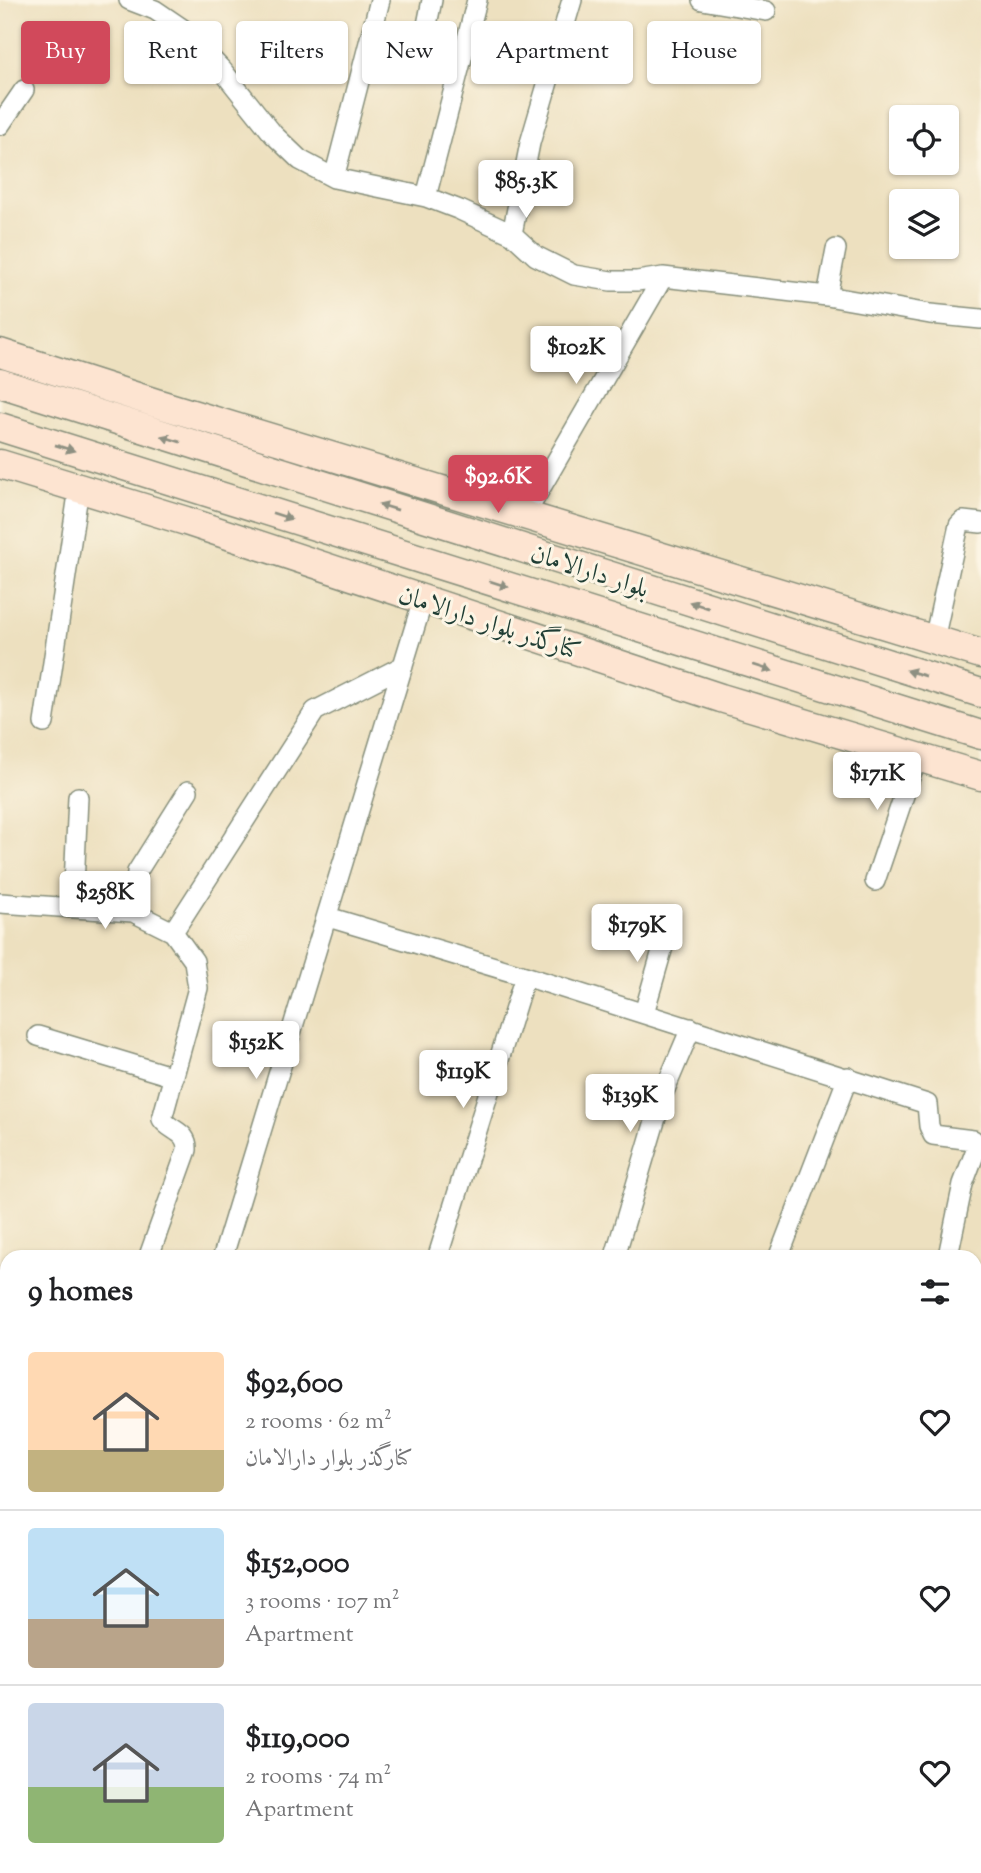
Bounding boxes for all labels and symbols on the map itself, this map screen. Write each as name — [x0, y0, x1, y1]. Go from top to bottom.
pin: $85.3K — [469, 160, 583, 220]
pin: $102K — [527, 326, 625, 386]
one-way arrow — [161, 433, 182, 443]
one-way arrow — [55, 443, 76, 454]
pin: $92.6K — [441, 456, 555, 515]
one-way arrow — [378, 501, 399, 511]
one-way arrow — [272, 511, 293, 521]
street label: بلوار دارالامان — [525, 536, 653, 609]
street label: کنارگذر بلوار دارالامان — [393, 576, 586, 671]
one-way arrow — [489, 580, 510, 590]
one-way arrow — [688, 599, 709, 610]
one-way arrow — [752, 663, 773, 673]
one-way arrow — [905, 667, 926, 677]
pin: $171K — [828, 752, 926, 812]
pin: $258K — [56, 872, 154, 931]
pin: $179K — [588, 904, 686, 964]
pin: $152K — [207, 1021, 305, 1081]
pin: $119K — [414, 1050, 512, 1110]
pin: $139K — [581, 1074, 679, 1134]

